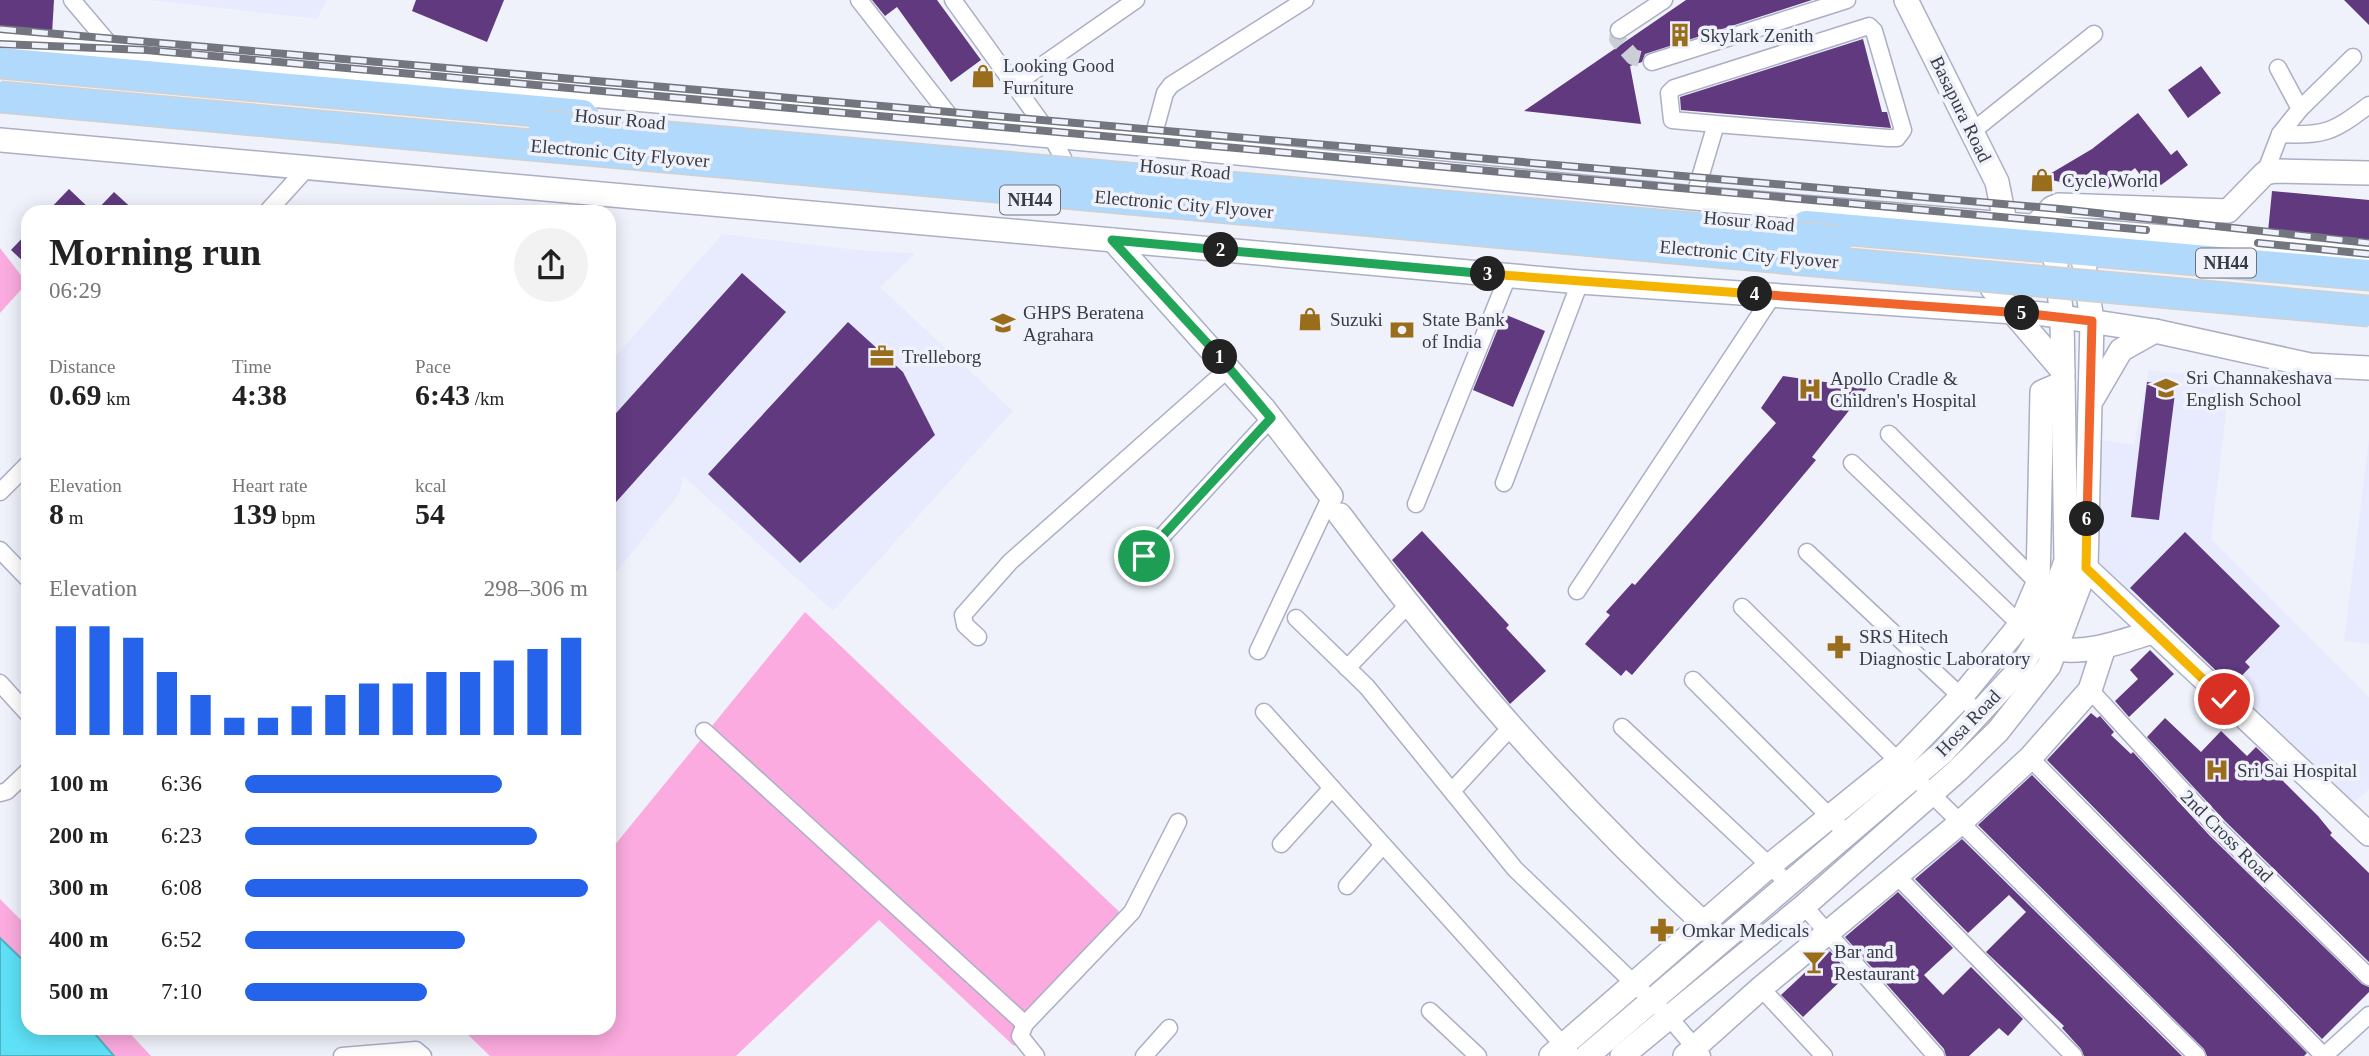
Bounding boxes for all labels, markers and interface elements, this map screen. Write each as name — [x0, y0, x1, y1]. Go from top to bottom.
building icon: Skylark Zenith — [1666, 21, 1694, 49]
place label: Skylark Zenith — [1700, 25, 1814, 46]
street label: Basapura Road — [1926, 52, 1996, 166]
place label: Looking Good Furniture — [1003, 55, 1115, 98]
shop icon: Looking Good Furniture — [969, 62, 997, 90]
street label: Hosur Road — [574, 105, 667, 133]
street label: Electronic City Flyover — [530, 135, 711, 171]
street label: Hosur Road — [1139, 155, 1232, 183]
shop icon: Cycle World — [2028, 166, 2056, 194]
place label: Cycle World — [2062, 170, 2158, 191]
road number: NH44 — [1000, 186, 1060, 215]
street label: Electronic City Flyover — [1094, 186, 1275, 222]
street label: Hosur Road — [1703, 207, 1796, 235]
button: share — [514, 228, 588, 302]
text: Morning run — [49, 231, 261, 273]
pin: 2 — [1204, 232, 1238, 268]
street label: Electronic City Flyover — [1659, 236, 1840, 272]
text: 2 — [1216, 239, 1225, 260]
road number: NH44 — [2196, 248, 2256, 278]
pin: 3 — [1470, 256, 1506, 292]
text: 3 — [1483, 263, 1492, 284]
pin: 4 — [1738, 276, 1772, 312]
text: 06:29 — [49, 278, 101, 303]
text: 4 — [1750, 283, 1759, 304]
pin: 5 — [2004, 296, 2039, 330]
place label: GHPS Beratena Agrahara — [1023, 302, 1144, 345]
text: 5 — [2017, 302, 2026, 323]
shop icon: Suzuki — [1296, 305, 1324, 333]
school or university icon: GHPS Beratena Agrahara — [989, 309, 1017, 337]
place label: Suzuki — [1330, 309, 1383, 330]
place label: State Bank of India — [1422, 309, 1505, 352]
bank icon: State Bank of India — [1388, 316, 1416, 344]
pin: 1 — [1202, 340, 1238, 374]
office icon: Trelleborg — [868, 342, 896, 370]
place label: Trelleborg — [902, 346, 982, 367]
text: 1 — [1215, 346, 1224, 367]
text: Distance — [49, 356, 115, 377]
text: Time — [232, 356, 271, 377]
text: Pace — [415, 356, 451, 377]
place label: Sri Channakeshava English School — [2186, 367, 2333, 410]
place label: Apollo Cradle & Children's Hospital — [1830, 368, 1976, 411]
school or university icon: Sri Channakeshava English School — [2152, 374, 2180, 402]
hospital icon: Apollo Cradle & Children's Hospital — [1796, 375, 1824, 403]
text: 0.69 — [49, 378, 102, 411]
text: 4:38 — [232, 378, 287, 411]
text: 6:43 — [415, 378, 470, 411]
text: km — [102, 388, 131, 409]
text: /km — [470, 388, 504, 409]
text: Elevation — [49, 475, 122, 496]
text: Heart rate — [232, 475, 307, 496]
text: kcal — [415, 475, 447, 496]
text: 8 — [49, 497, 64, 530]
text: 139 — [232, 497, 277, 530]
text: 54 — [415, 497, 445, 530]
pin: 6 — [2070, 502, 2104, 536]
text: m — [64, 507, 84, 528]
text: bpm — [277, 507, 316, 528]
text: 6 — [2082, 508, 2091, 529]
pin — [1114, 526, 1174, 586]
icon: arrive — [1125, 537, 1163, 575]
text: Elevation — [49, 576, 137, 601]
text: 298–306 m — [484, 576, 588, 601]
place label: SRS Hitech Diagnostic Laboratory — [1859, 626, 2031, 669]
pharmacy icon: SRS Hitech Diagnostic Laboratory — [1825, 633, 1853, 661]
pin — [2194, 669, 2254, 729]
icon: check — [2205, 680, 2243, 718]
street label: Hosa Road — [1931, 685, 2005, 760]
hospital icon: Sri Sai Hospital — [2203, 756, 2231, 784]
place label: Sri Sai Hospital — [2237, 760, 2357, 781]
text: 100 m — [49, 771, 108, 796]
text: 6:36 — [161, 771, 202, 796]
street label: 2nd Cross Road — [2177, 786, 2278, 887]
text: 200 m — [49, 823, 108, 848]
text: 6:23 — [161, 823, 202, 848]
text: 300 m — [49, 875, 108, 900]
text: 6:08 — [161, 875, 202, 900]
pharmacy icon: Omkar Medicals — [1648, 916, 1676, 944]
place label: Omkar Medicals — [1682, 920, 1809, 941]
text: 400 m — [49, 927, 108, 952]
text: 6:52 — [161, 927, 202, 952]
place label: Bar and Restaurant — [1834, 941, 1916, 984]
bar icon: Bar and Restaurant — [1800, 948, 1828, 976]
text: 500 m — [49, 979, 108, 1004]
text: 7:10 — [161, 979, 202, 1004]

